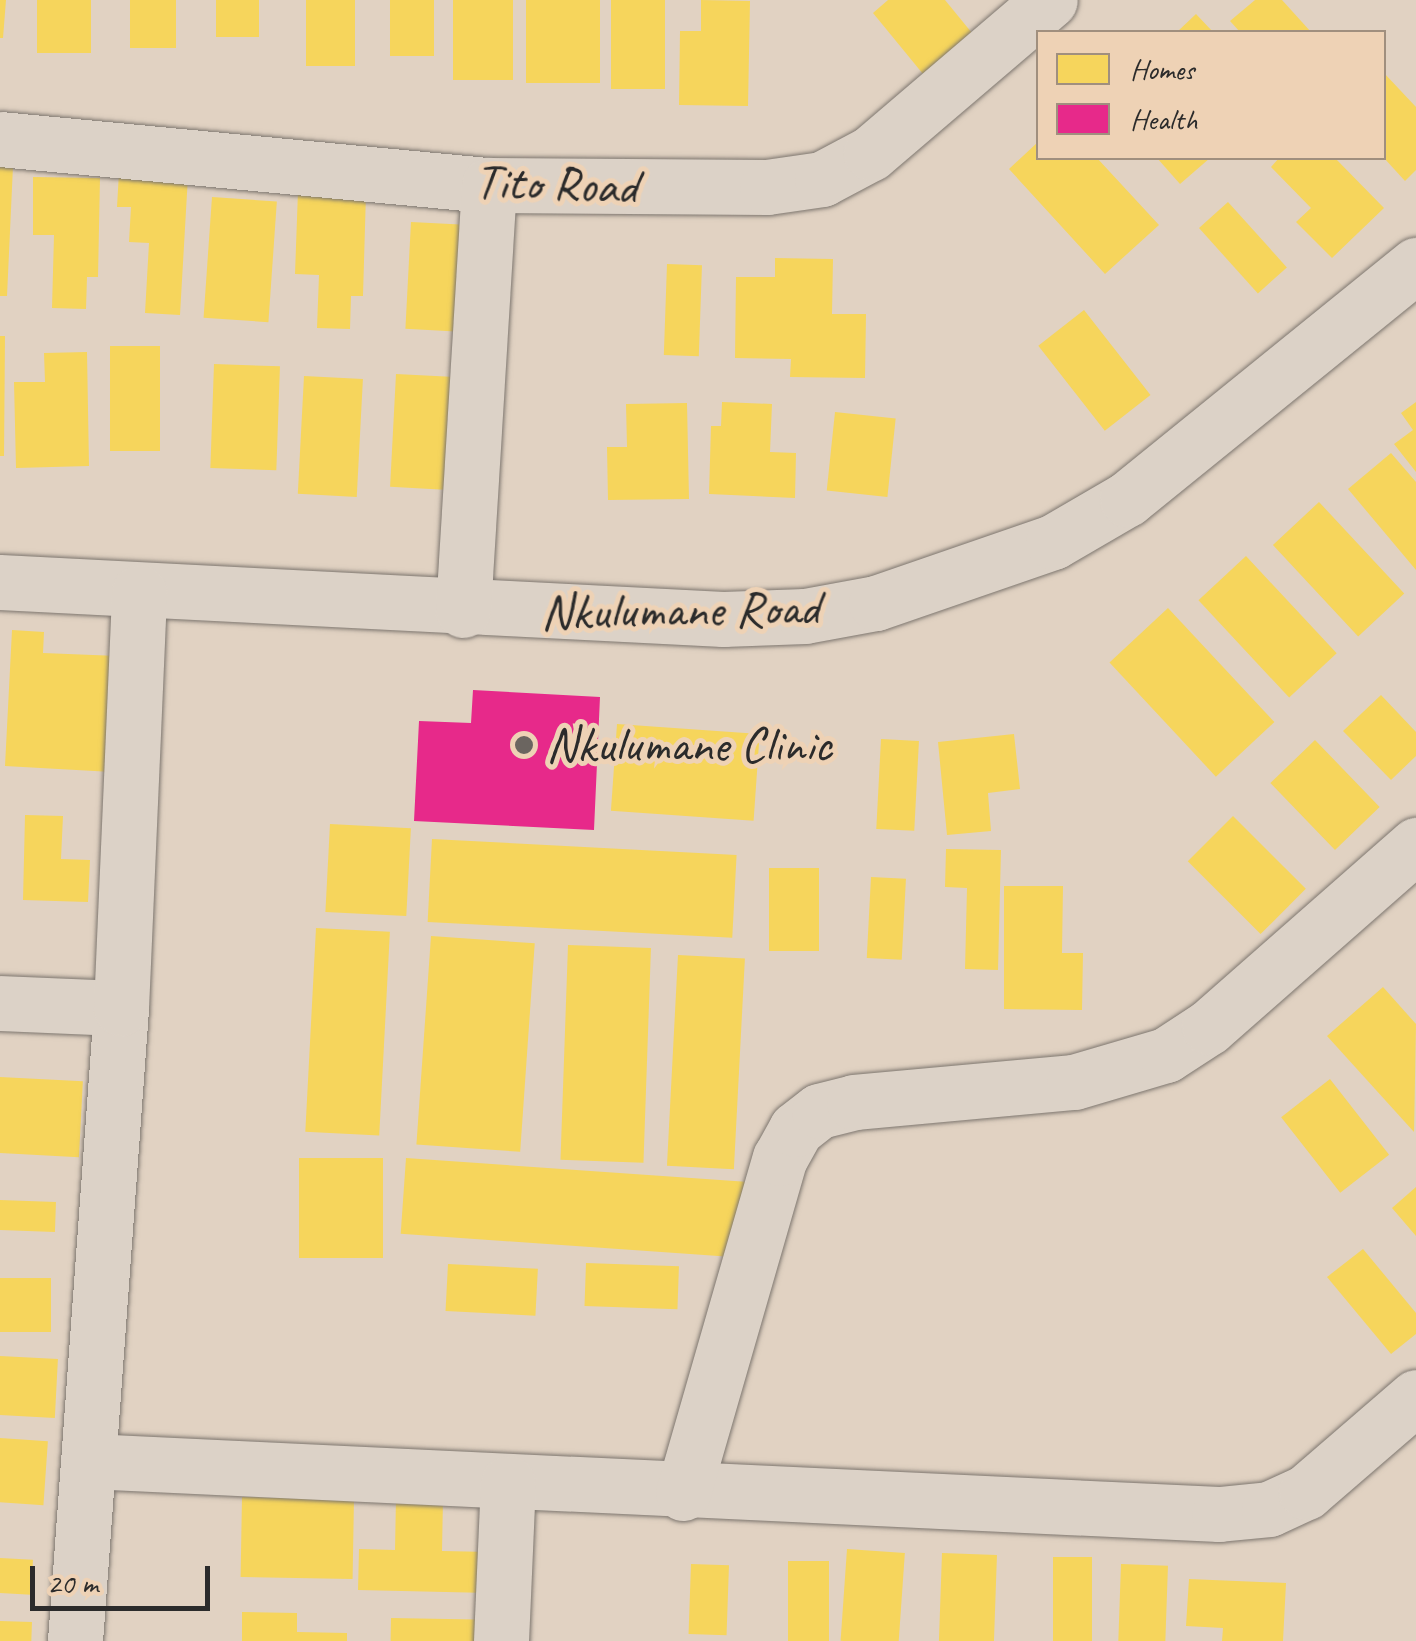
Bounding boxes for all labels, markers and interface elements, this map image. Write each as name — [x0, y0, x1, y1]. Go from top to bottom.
legend — [1036, 30, 1386, 160]
text: Homes — [1130, 50, 1194, 88]
text: Health — [1130, 100, 1197, 138]
street label: Tito Road — [474, 151, 638, 217]
street label: Nkulumane Road — [540, 578, 820, 642]
place label: Nkulumane Clinic — [546, 715, 833, 775]
marker: Nkulumane Clinic — [511, 732, 537, 758]
scale bar — [35, 1546, 215, 1608]
text: 20 m — [47, 1564, 98, 1602]

